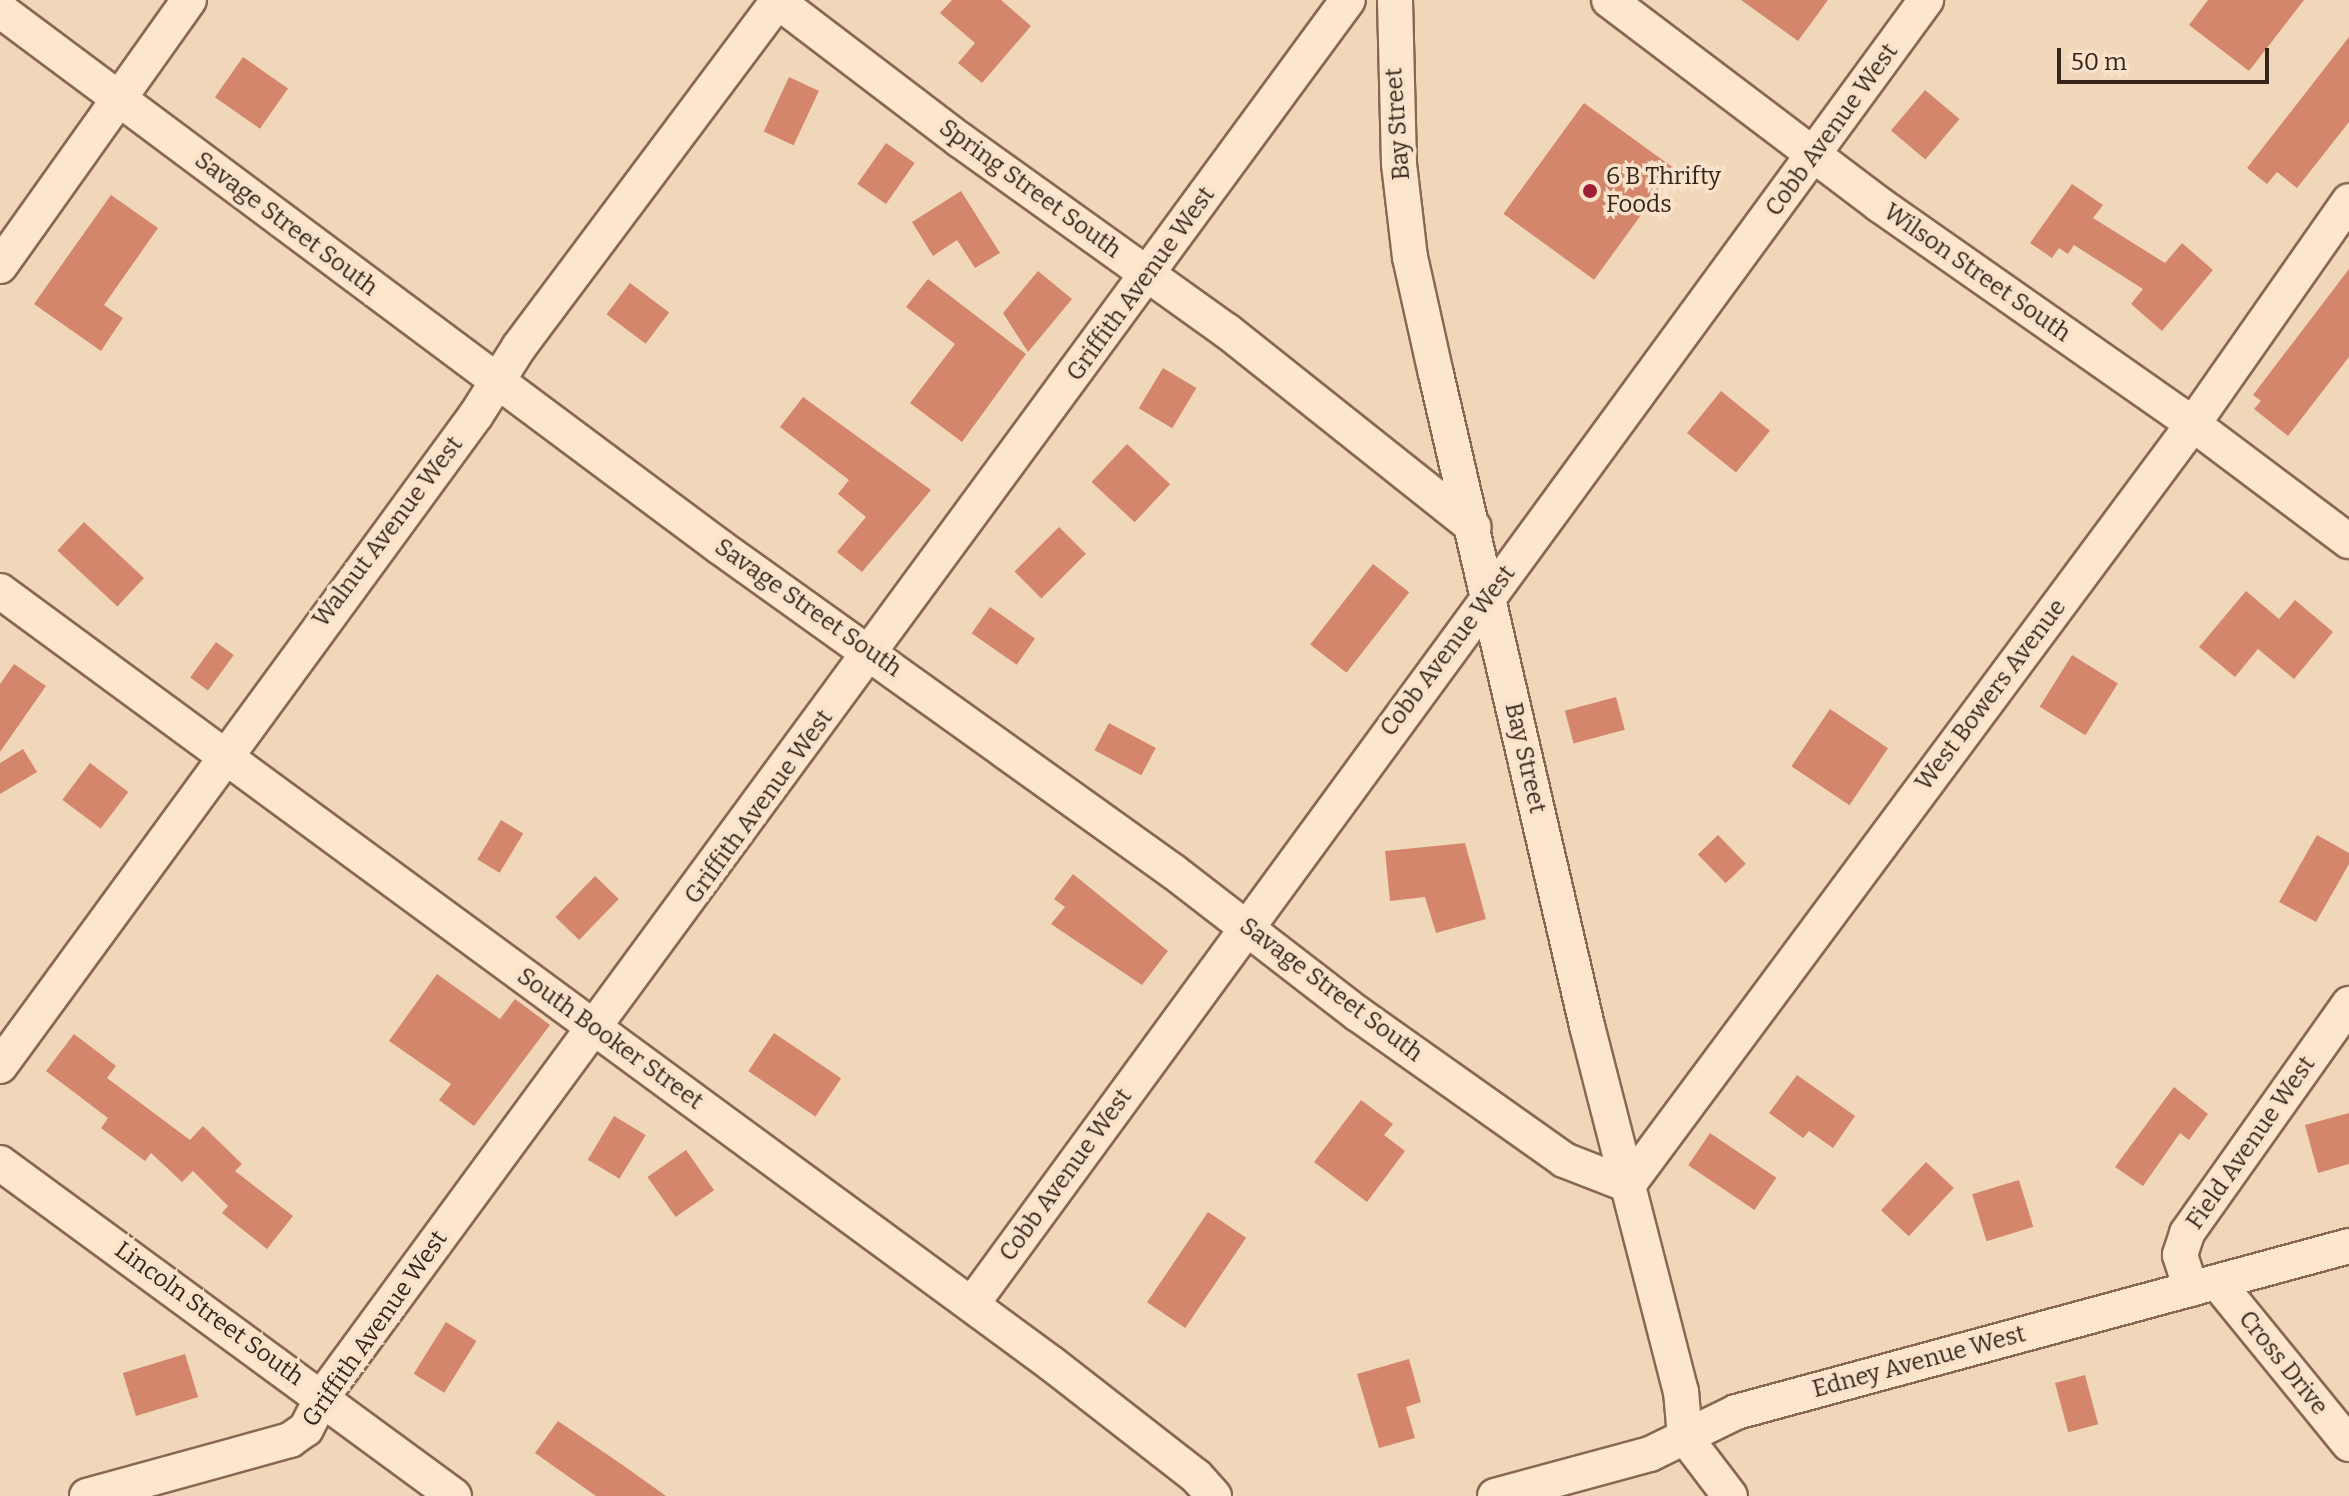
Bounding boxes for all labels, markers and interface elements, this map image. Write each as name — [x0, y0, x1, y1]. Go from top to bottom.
scale bar — [2061, 32, 2273, 82]
street label: Cobb Avenue West — [1760, 38, 1904, 222]
text: 50 m — [2071, 48, 2127, 76]
street label: Bay Street — [1380, 67, 1416, 181]
street label: Spring Street South — [934, 113, 1126, 265]
street label: Savage Street South — [189, 146, 383, 302]
place label: 6 B Thrifty Foods — [1606, 163, 1721, 219]
street label: Griffith Avenue West — [1061, 181, 1221, 387]
marker: 6 B Thrifty Foods — [1581, 182, 1599, 200]
street label: Wilson Street South — [1878, 198, 2076, 348]
street label: Walnut Avenue West — [307, 431, 469, 633]
street label: Savage Street South — [709, 533, 907, 683]
street label: Cobb Avenue West — [1374, 560, 1522, 742]
street label: West Bowers Avenue — [1910, 594, 2072, 796]
street label: Bay Street — [1498, 700, 1552, 816]
street label: Griffith Avenue West — [679, 704, 839, 910]
street label: Savage Street South — [1234, 912, 1428, 1068]
street label: South Booker Street — [511, 962, 709, 1116]
street label: Field Avenue West — [2181, 1051, 2321, 1235]
street label: Cobb Avenue West — [994, 1083, 1138, 1267]
street label: Griffith Avenue West — [296, 1225, 454, 1433]
street label: Lincoln Street South — [109, 1236, 309, 1392]
street label: Cross Drive — [2232, 1305, 2334, 1421]
street label: Edney Avenue West — [1809, 1320, 2029, 1404]

